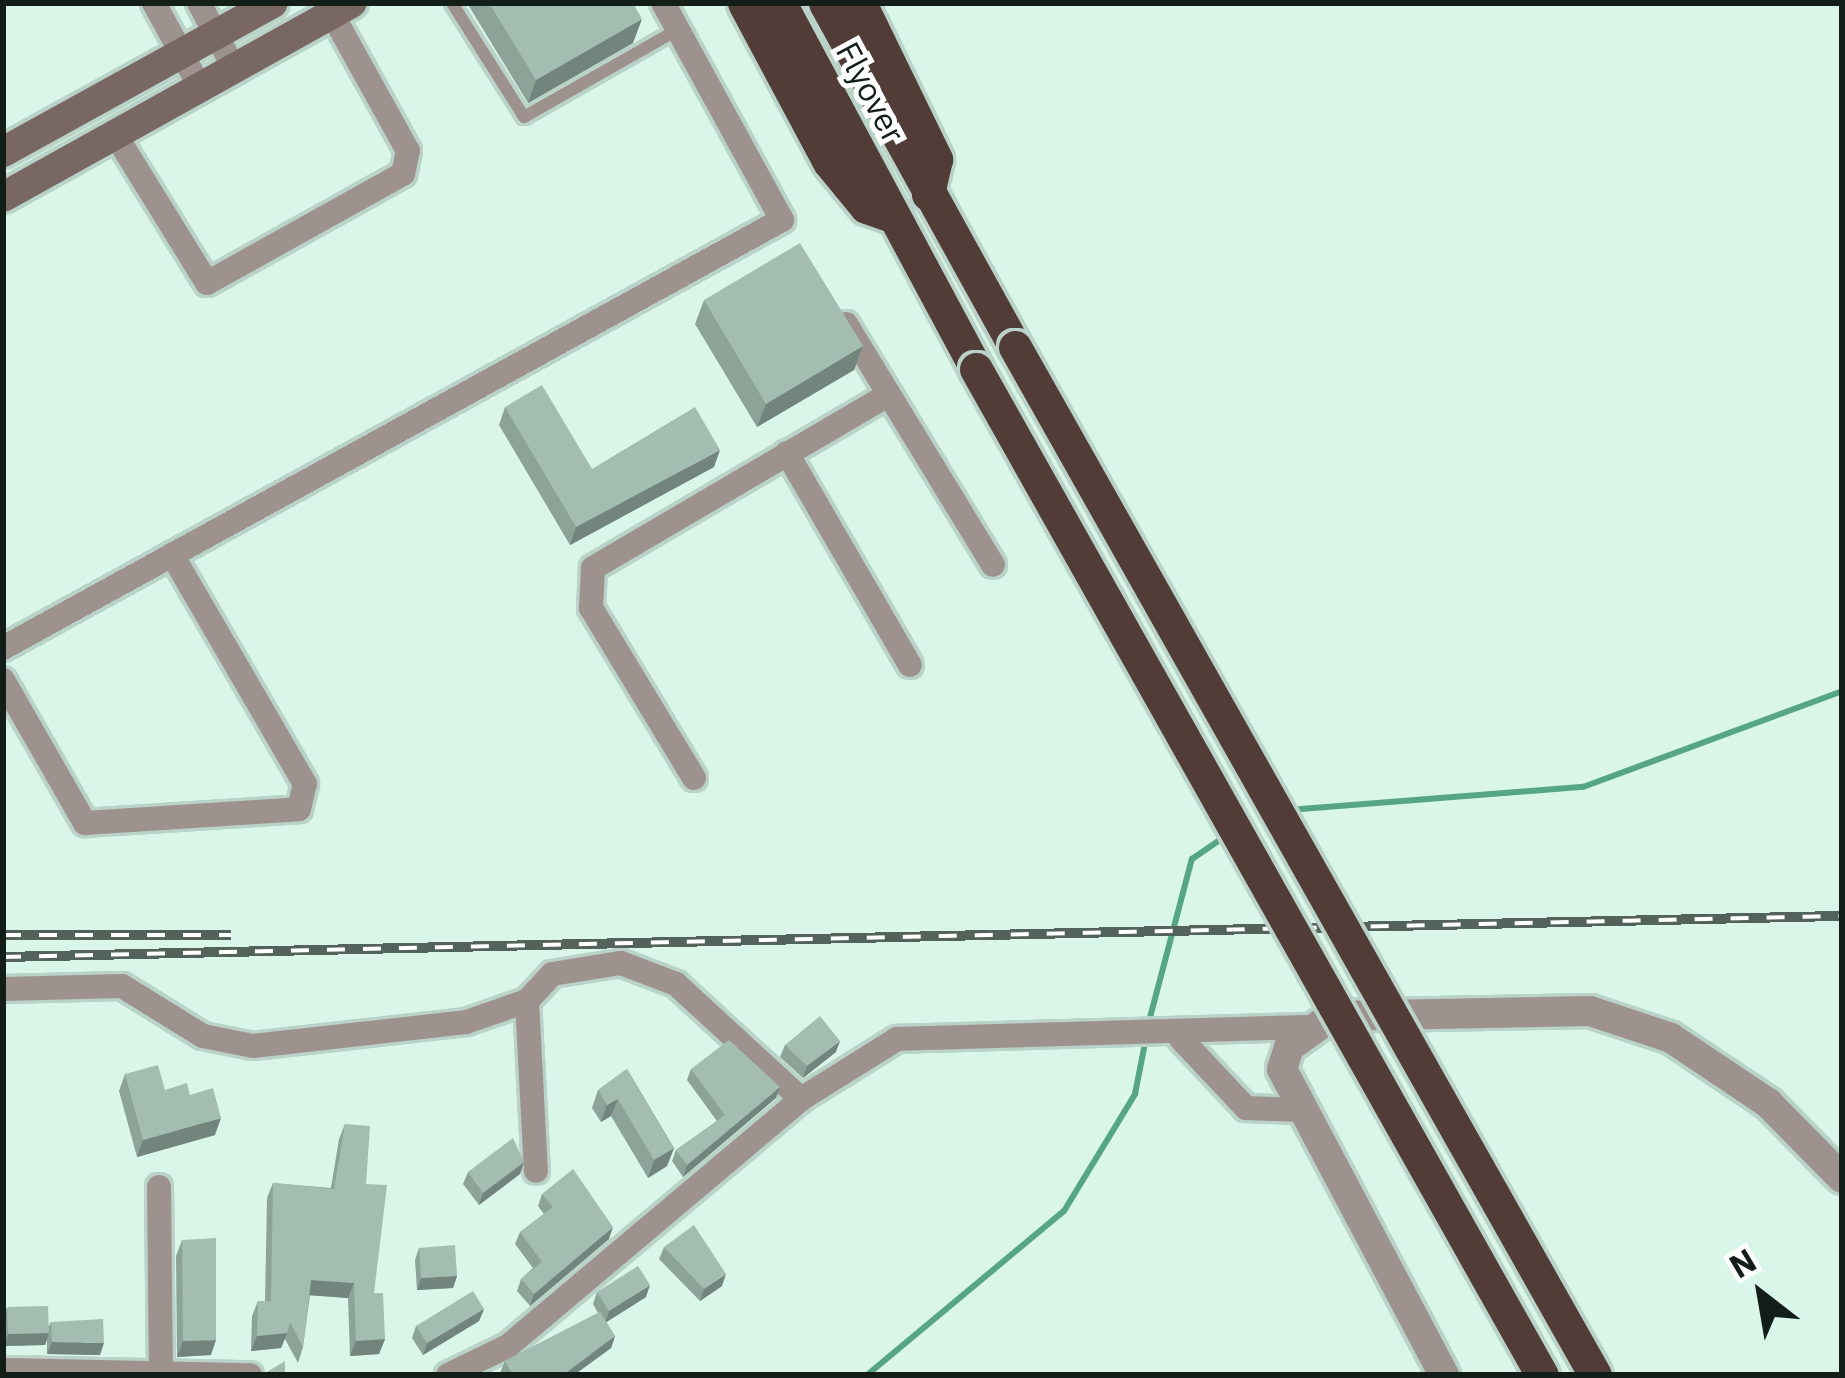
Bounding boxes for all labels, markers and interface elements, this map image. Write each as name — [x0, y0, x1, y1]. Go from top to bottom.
street label: Flyover — [828, 35, 914, 149]
north arrow — [1701, 1234, 1821, 1354]
text: N — [1721, 1238, 1764, 1287]

